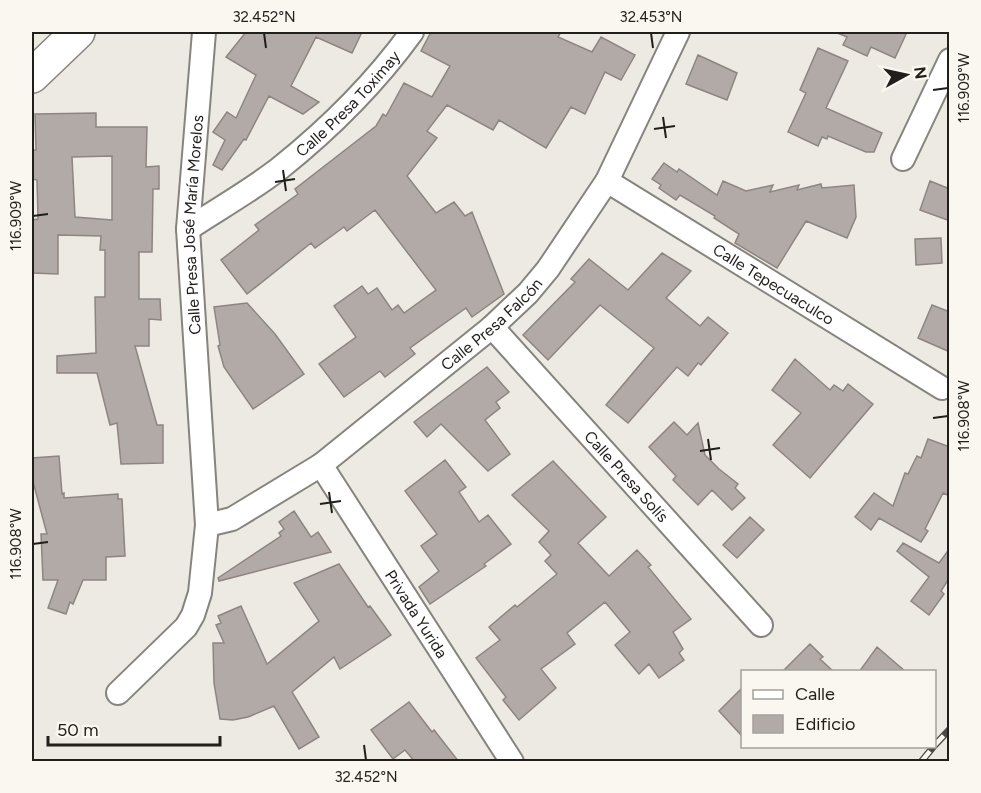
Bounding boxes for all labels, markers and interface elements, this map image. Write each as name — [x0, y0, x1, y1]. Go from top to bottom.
text: 32.452°N — [232, 8, 296, 26]
text: 32.453°N — [620, 8, 682, 26]
north arrow — [876, 45, 936, 105]
street label: Calle Presa Toximay — [292, 46, 404, 161]
text: 116.909°W — [955, 52, 973, 123]
text: N — [910, 66, 931, 80]
street label: Calle Presa José María Morelos — [178, 114, 207, 335]
text: 116.909°W — [7, 180, 25, 251]
street label: Calle Tepecuaculco — [710, 239, 838, 329]
street label: Calle Presa Falcón — [437, 274, 546, 374]
text: 116.908°W — [955, 380, 973, 452]
street label: Calle Presa Solís — [581, 427, 673, 526]
text: 116.908°W — [7, 508, 25, 580]
street label: Privada Yurida — [381, 566, 452, 661]
legend — [741, 670, 936, 748]
text: Calle — [795, 683, 835, 705]
scale bar — [48, 709, 220, 747]
text: Edificio — [795, 713, 856, 735]
text: 50 m — [57, 719, 99, 741]
text: 32.452°N — [334, 768, 398, 786]

